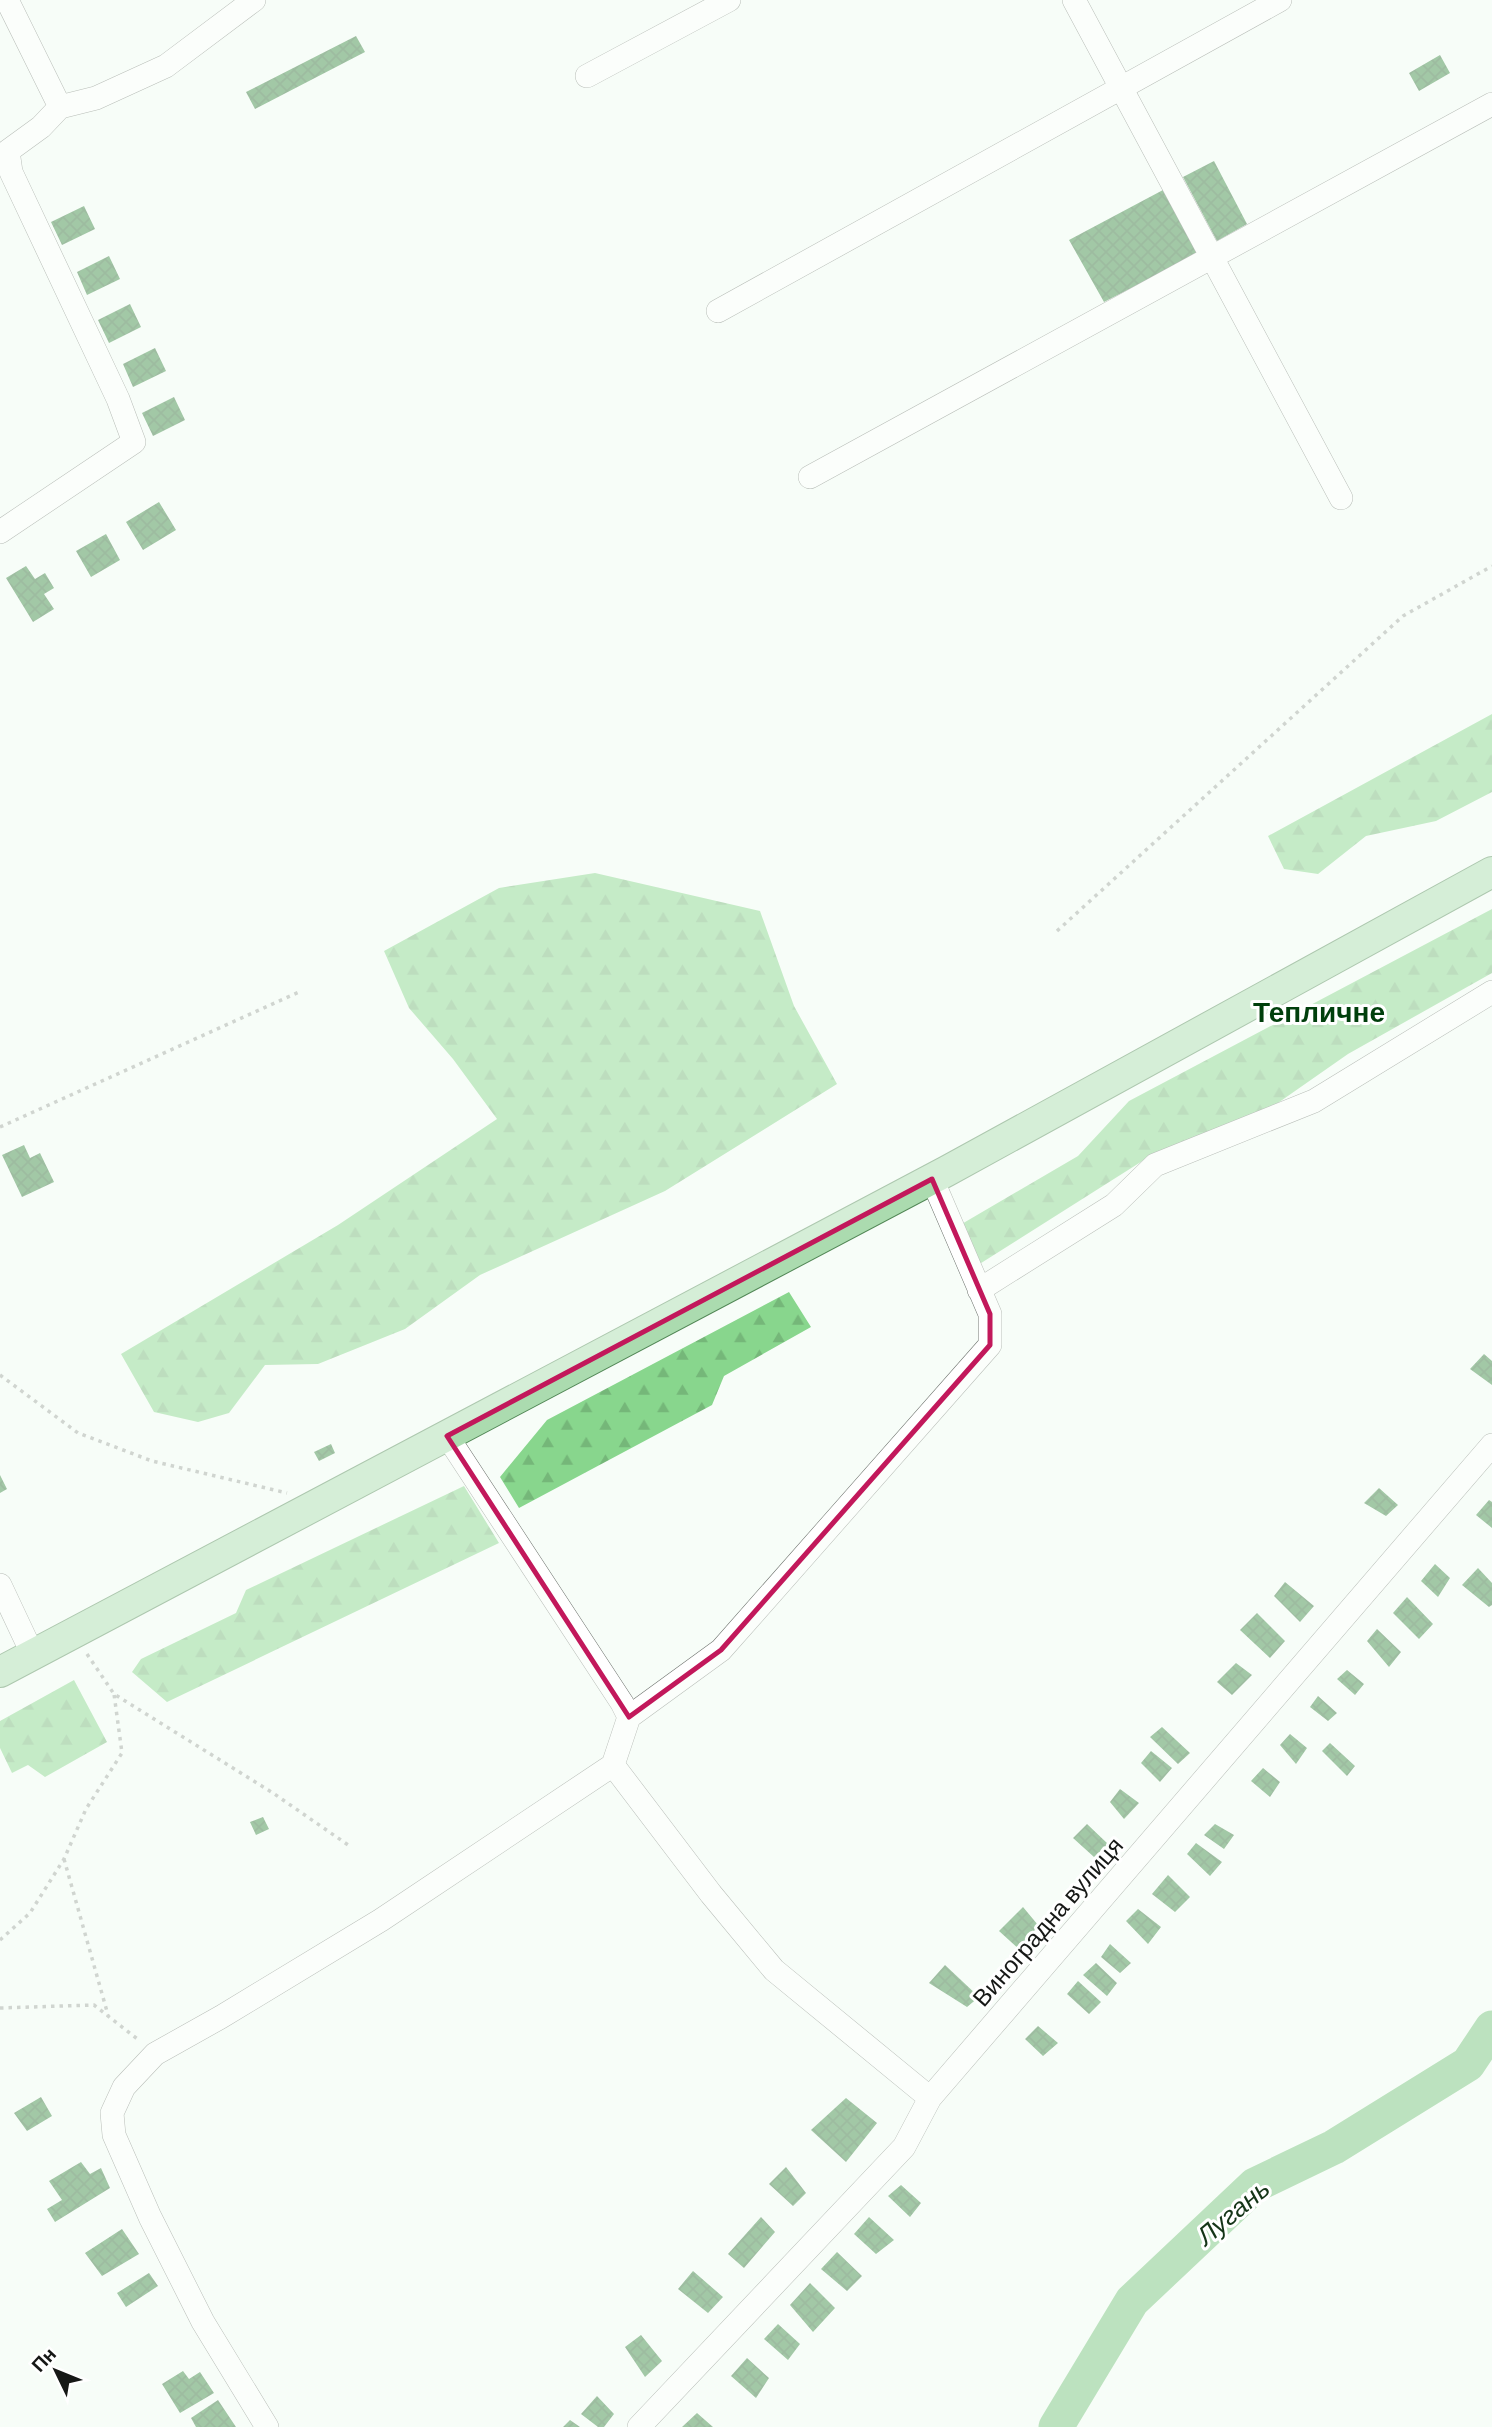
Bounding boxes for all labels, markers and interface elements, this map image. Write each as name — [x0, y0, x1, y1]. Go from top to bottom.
district label: Тепличне — [1253, 994, 1385, 1028]
street label: Виноградна вулиця — [966, 1830, 1128, 2012]
water label: Лугань — [1188, 2172, 1275, 2252]
north arrow — [21, 2336, 91, 2406]
text: Пн — [26, 2342, 60, 2376]

